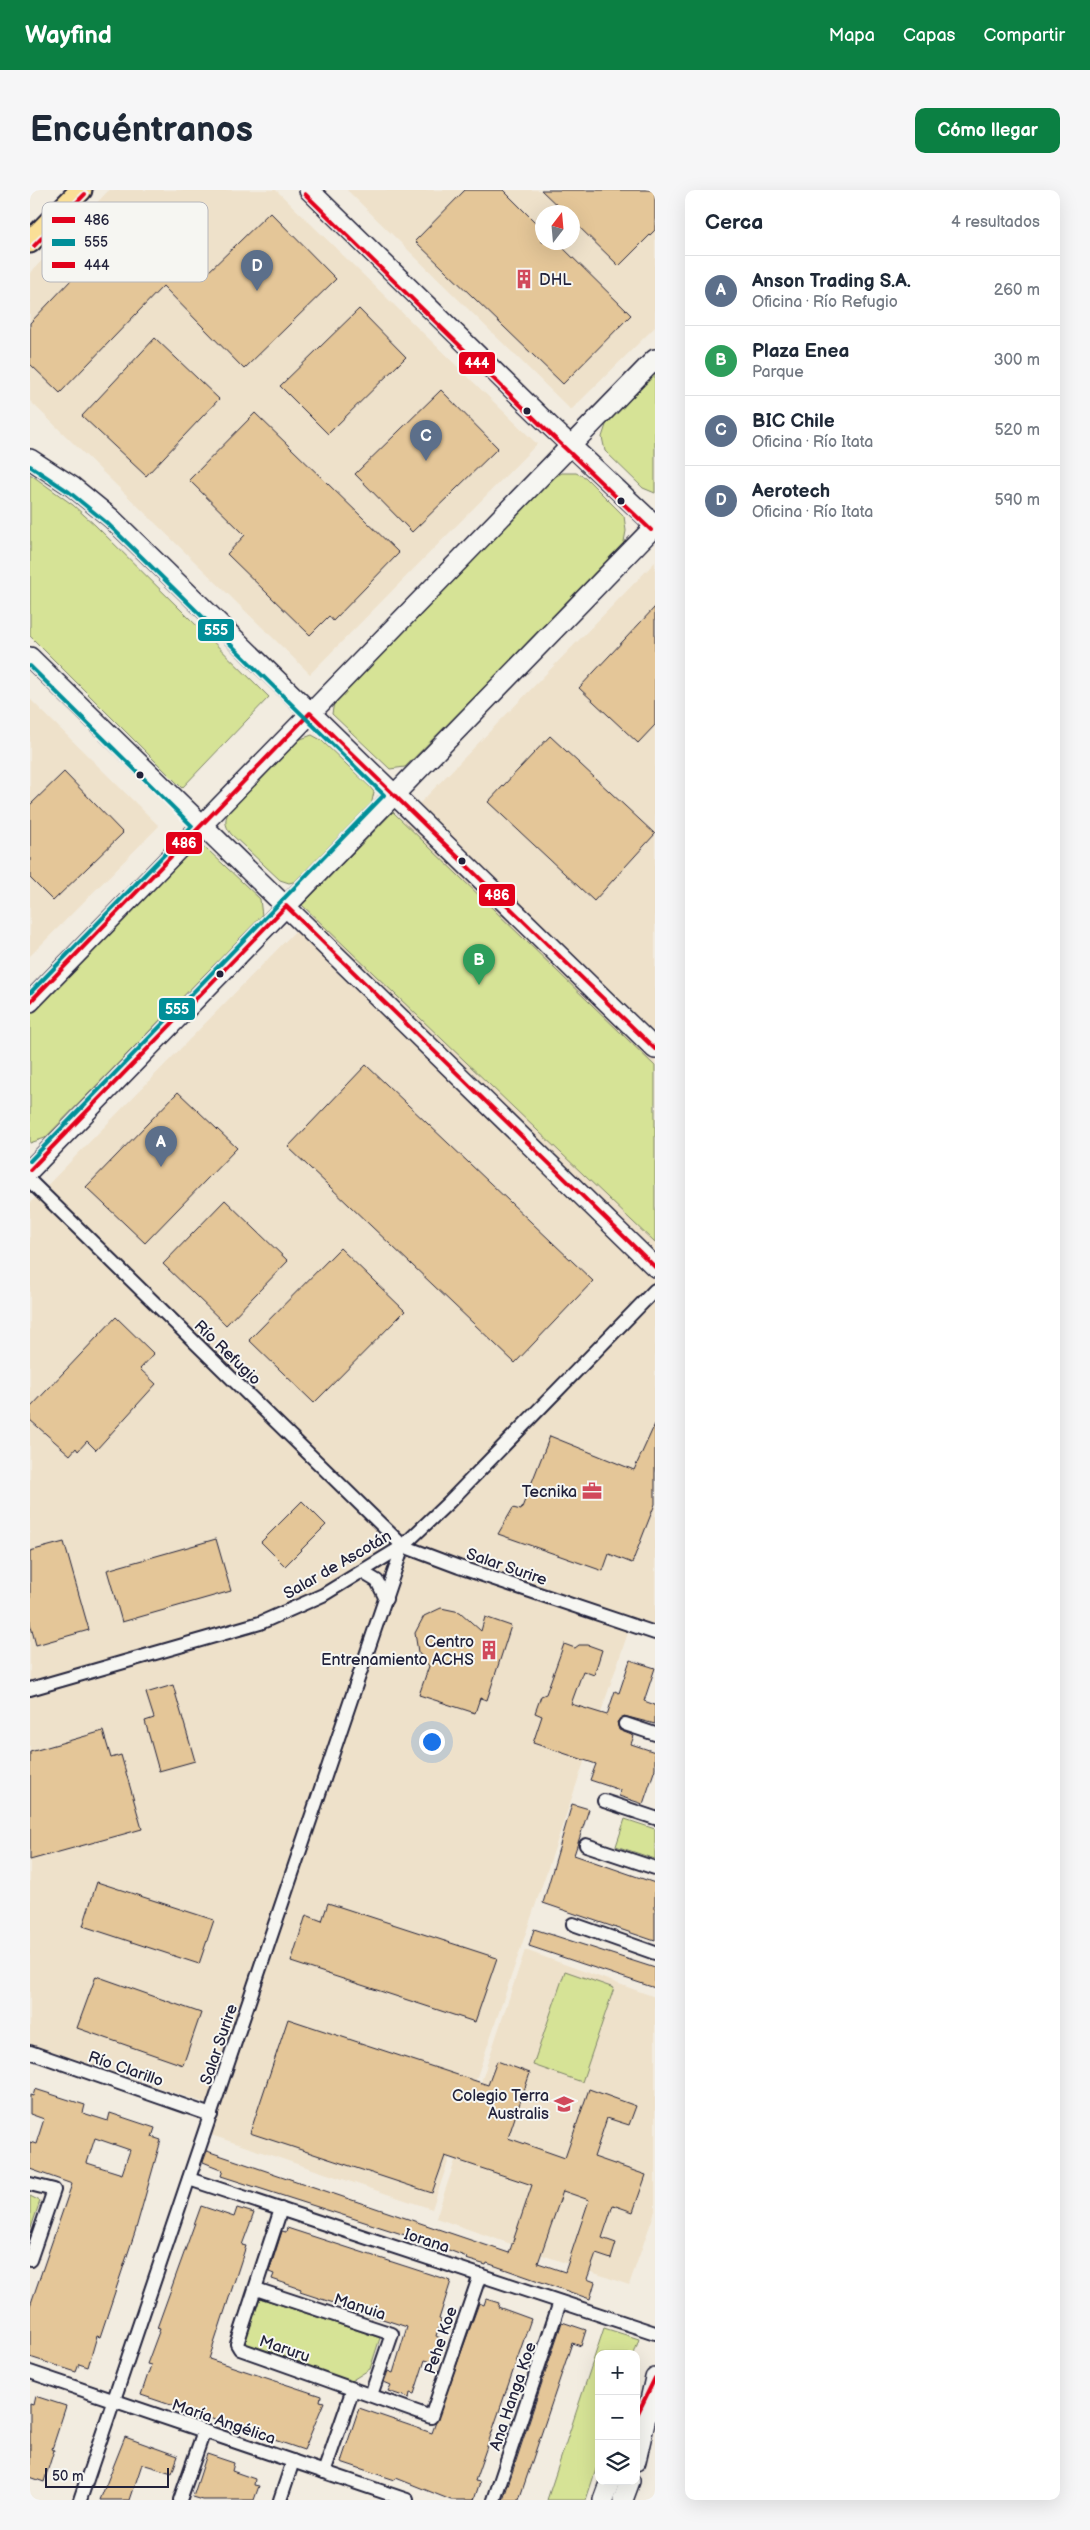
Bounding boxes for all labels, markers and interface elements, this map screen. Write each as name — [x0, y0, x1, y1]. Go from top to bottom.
text: Wayfind — [25, 21, 112, 50]
text: Mapa — [829, 25, 875, 46]
text: Capas — [903, 25, 956, 46]
text: Compartir — [984, 25, 1065, 46]
button: Cómo llegar — [915, 108, 1060, 153]
text: Encuéntranos — [30, 109, 253, 152]
legend — [42, 202, 208, 282]
north arrow — [535, 205, 580, 250]
text: Cerca — [705, 210, 763, 235]
text: 486 — [84, 212, 110, 229]
text: 4 resultados — [951, 213, 1040, 232]
text: 555 — [84, 234, 108, 251]
pin: D — [241, 250, 273, 291]
text: 444 — [84, 257, 110, 274]
building icon: DHL — [513, 268, 535, 290]
text: Anson Trading S.A. — [752, 270, 911, 293]
place label: DHL — [539, 271, 572, 290]
text: A — [716, 281, 726, 300]
text: 260 m — [994, 281, 1040, 300]
text: Oficina · Río Refugio — [752, 293, 898, 312]
text: Plaza Enea — [752, 340, 849, 363]
line badge: 444 — [458, 351, 496, 375]
text: B — [715, 351, 727, 370]
text: 300 m — [994, 351, 1040, 370]
text: 444 — [465, 355, 490, 372]
text: Parque — [752, 363, 804, 382]
unlabelled marker — [522, 406, 532, 416]
text: BIC Chile — [752, 410, 835, 433]
pin: C — [410, 420, 442, 461]
text: C — [715, 421, 727, 440]
text: 520 m — [994, 421, 1040, 440]
text: Oficina · Río Itata — [752, 433, 873, 452]
text: Aerotech — [752, 480, 830, 503]
text: D — [715, 491, 727, 510]
text: 590 m — [995, 491, 1040, 510]
unlabelled marker — [616, 496, 626, 506]
text: Oficina · Río Itata — [752, 503, 873, 522]
line badge: 555 — [197, 618, 235, 642]
text: 555 — [204, 622, 228, 639]
unlabelled marker — [135, 770, 145, 780]
line badge: 486 — [165, 831, 203, 855]
text: 486 — [171, 835, 197, 852]
unlabelled marker — [457, 856, 467, 866]
line badge: 486 — [478, 883, 516, 907]
text: 486 — [484, 887, 510, 904]
pin: B — [463, 944, 495, 985]
unlabelled marker — [215, 969, 225, 979]
line badge: 555 — [158, 997, 196, 1021]
text: 555 — [165, 1001, 189, 1018]
pin: A — [145, 1126, 177, 1167]
street label: Río Refugio — [190, 1317, 264, 1389]
office icon: Tecnika — [581, 1480, 603, 1502]
place label: Tecnika — [522, 1483, 577, 1502]
street label: Salar de Ascotán — [280, 1527, 395, 1604]
street label: Salar Surire — [464, 1545, 550, 1590]
place label: Centro Entrenamiento ACHS — [321, 1633, 474, 1670]
building icon: Centro Entrenamiento ACHS — [478, 1639, 500, 1661]
your location — [419, 1729, 445, 1755]
street label: Salar Surire — [197, 2001, 242, 2087]
street label: Río Clarillo — [85, 2048, 166, 2091]
place label: Colegio Terra Australis — [452, 2087, 549, 2124]
school or university icon: Colegio Terra Australis — [553, 2093, 575, 2115]
street label: Iorana — [401, 2225, 452, 2258]
street label: Manuia — [331, 2290, 388, 2325]
street label: Pehe Koe — [421, 2304, 462, 2377]
street label: Maruru — [257, 2332, 312, 2367]
street label: Ana Hanga Koe — [486, 2339, 541, 2453]
map controls — [595, 2350, 640, 2485]
button: + — [595, 2350, 640, 2395]
button: − — [595, 2395, 640, 2440]
street label: María Angélica — [169, 2396, 278, 2449]
button: layers — [595, 2440, 640, 2485]
scale bar — [45, 2465, 169, 2488]
text: 50 m — [52, 2468, 84, 2485]

